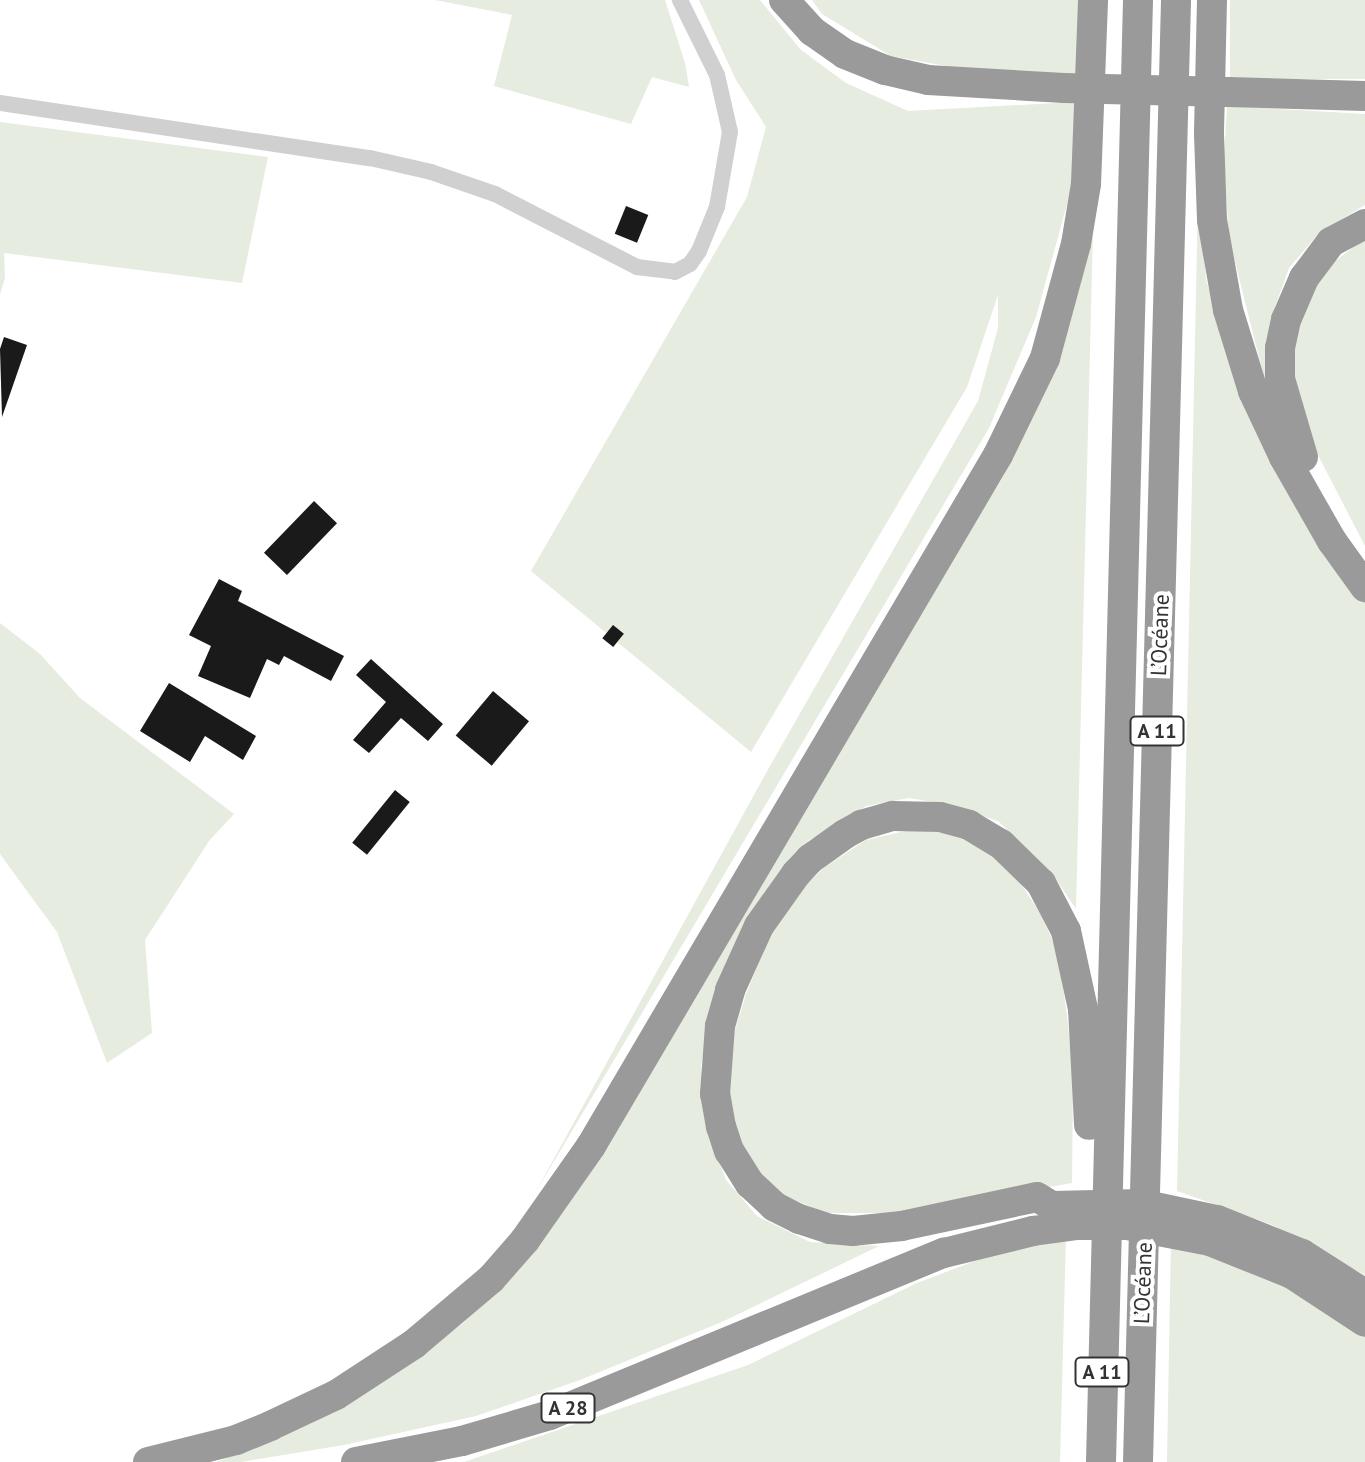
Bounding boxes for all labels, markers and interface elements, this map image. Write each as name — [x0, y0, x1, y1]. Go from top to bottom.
street label: L’Océane — [1145, 594, 1175, 676]
road number: A 11 — [1129, 715, 1185, 747]
street label: L’Océane — [1128, 1242, 1158, 1324]
road number: A 11 — [1074, 1356, 1130, 1388]
road number: A 28 — [540, 1392, 596, 1424]

